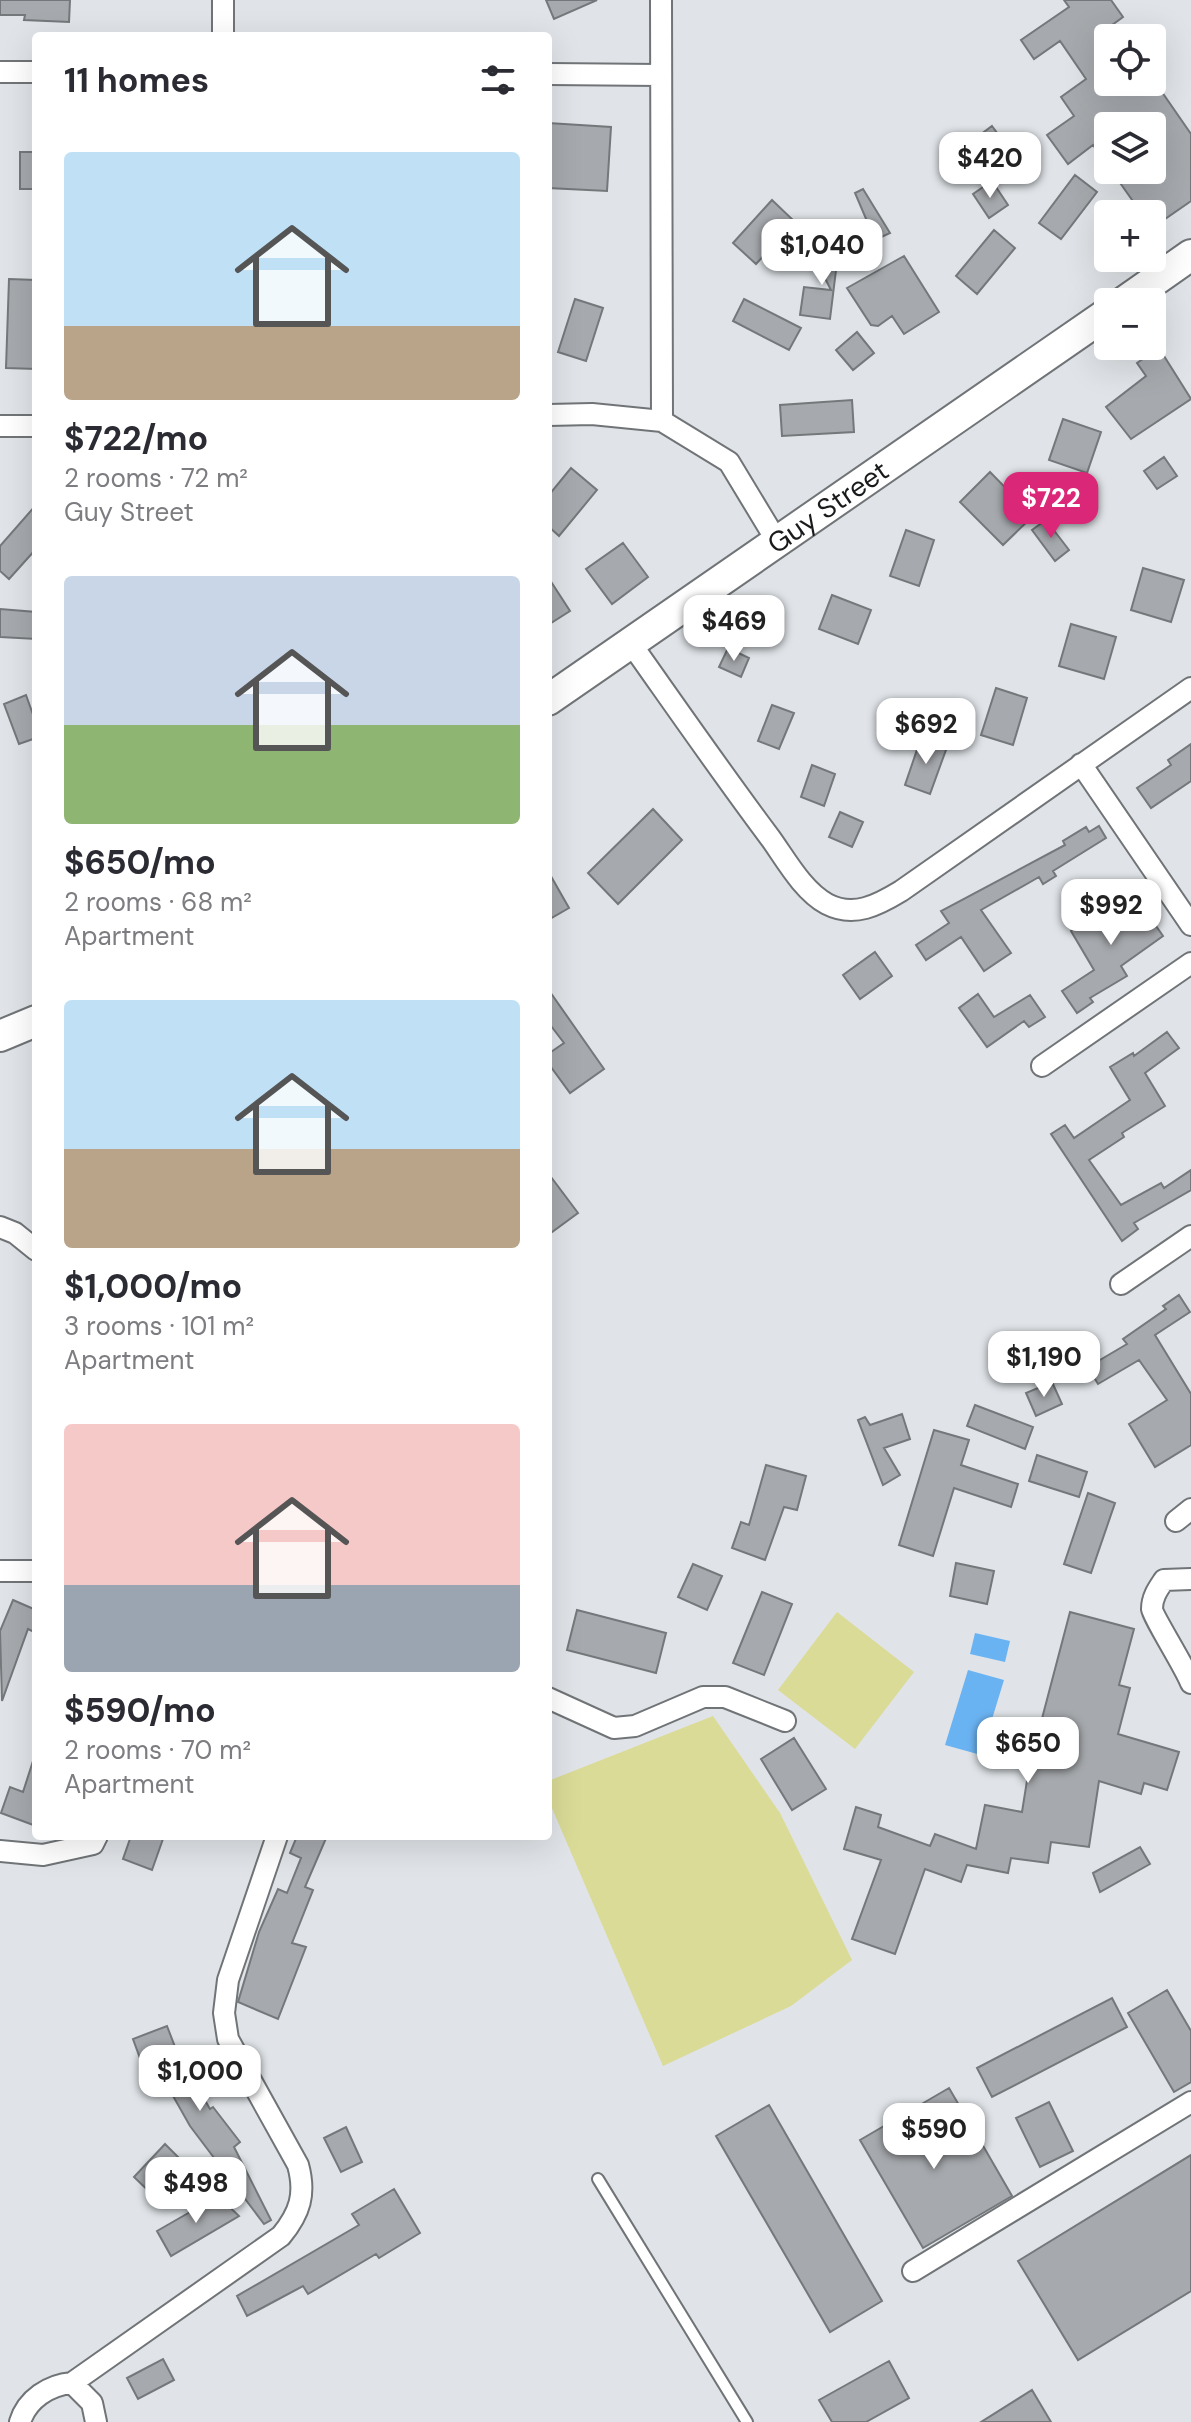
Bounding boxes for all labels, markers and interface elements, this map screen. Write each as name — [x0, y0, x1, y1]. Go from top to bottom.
map controls — [1094, 24, 1166, 360]
button: locate — [1094, 24, 1166, 96]
text: 11 homes — [64, 58, 209, 103]
icon: filters — [476, 58, 520, 102]
button: layers — [1094, 112, 1166, 184]
pin: $420 — [943, 132, 1037, 200]
text: $420 — [957, 141, 1023, 175]
button: + — [1094, 200, 1166, 272]
icon: home — [220, 204, 364, 348]
pin: $1,040 — [757, 219, 887, 287]
text: $1,040 — [779, 228, 865, 262]
button: − — [1094, 288, 1166, 360]
text: $722/mo — [64, 416, 208, 461]
street label: Guy Street — [760, 452, 896, 562]
text: 2 rooms · 72 m² — [64, 461, 248, 495]
pin: $722 — [1004, 472, 1098, 540]
text: $722 — [1021, 481, 1081, 515]
text: Guy Street — [64, 495, 194, 529]
pin: $469 — [687, 595, 781, 663]
text: $469 — [701, 604, 767, 638]
icon: home — [220, 628, 364, 772]
pin: $692 — [879, 698, 973, 766]
text: $692 — [895, 707, 958, 741]
text: $650/mo — [64, 840, 216, 885]
pin: $992 — [1064, 879, 1158, 947]
text: 2 rooms · 68 m² — [64, 885, 252, 919]
text: $992 — [1079, 888, 1143, 922]
text: Apartment — [64, 919, 195, 953]
icon: home — [220, 1052, 364, 1196]
text: $1,000/mo — [64, 1264, 242, 1309]
text: 3 rooms · 101 m² — [64, 1309, 254, 1343]
pin: $1,190 — [979, 1331, 1109, 1399]
text: $1,190 — [1006, 1340, 1082, 1374]
text: Apartment — [64, 1343, 195, 1377]
icon: home — [220, 1476, 364, 1620]
text: $590/mo — [64, 1688, 216, 1733]
pin: $650 — [981, 1717, 1075, 1785]
text: $650 — [995, 1726, 1061, 1760]
text: 2 rooms · 70 m² — [64, 1733, 251, 1767]
text: Apartment — [64, 1767, 195, 1801]
pin: $1,000 — [135, 2045, 265, 2113]
text: $1,000 — [157, 2054, 243, 2088]
pin: $590 — [887, 2103, 981, 2171]
text: $590 — [901, 2112, 967, 2146]
pin: $498 — [149, 2157, 243, 2225]
text: $498 — [163, 2166, 229, 2200]

